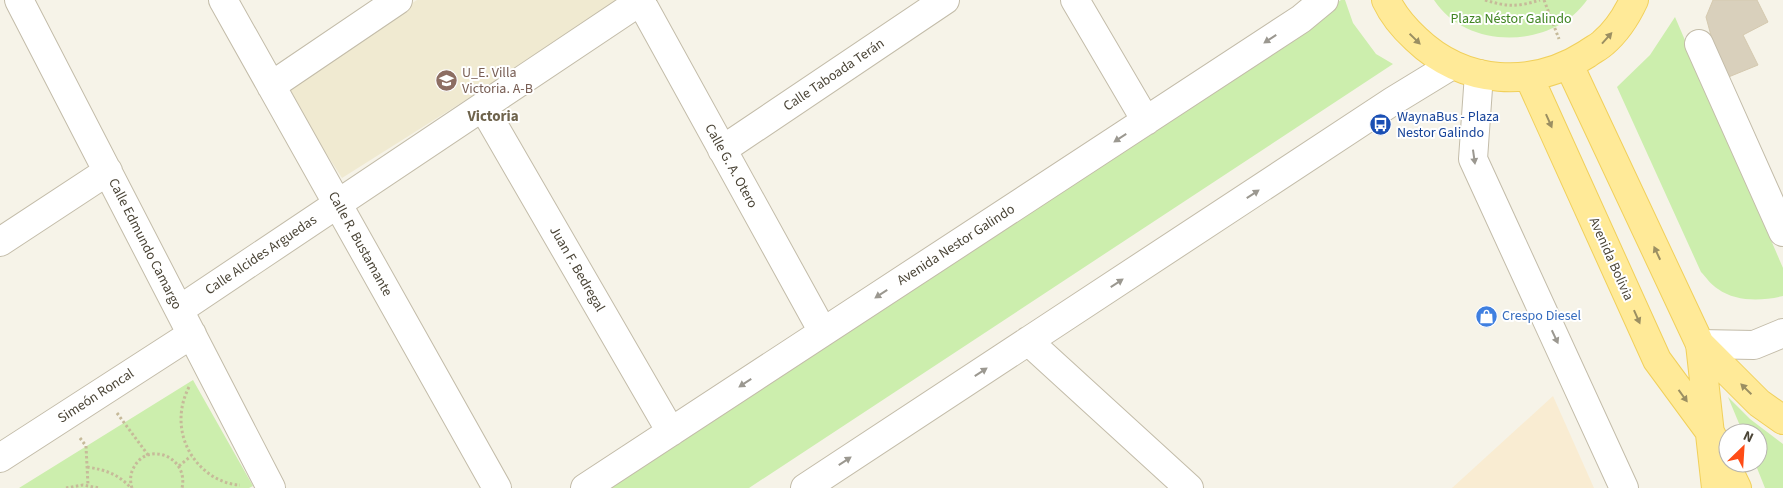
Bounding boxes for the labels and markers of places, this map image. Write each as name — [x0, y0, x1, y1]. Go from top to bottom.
place label: U_E. Villa Victoria. A-B — [462, 63, 533, 99]
school or university icon: U_E. Villa Victoria. A-B — [434, 69, 458, 93]
place label: WaynaBus - Plaza Nestor Galindo — [1397, 107, 1499, 143]
bus stop icon: WaynaBus - Plaza Nestor Galindo — [1369, 113, 1393, 137]
shop icon: Crespo Diesel — [1474, 304, 1498, 328]
place label: Crespo Diesel — [1502, 306, 1581, 326]

